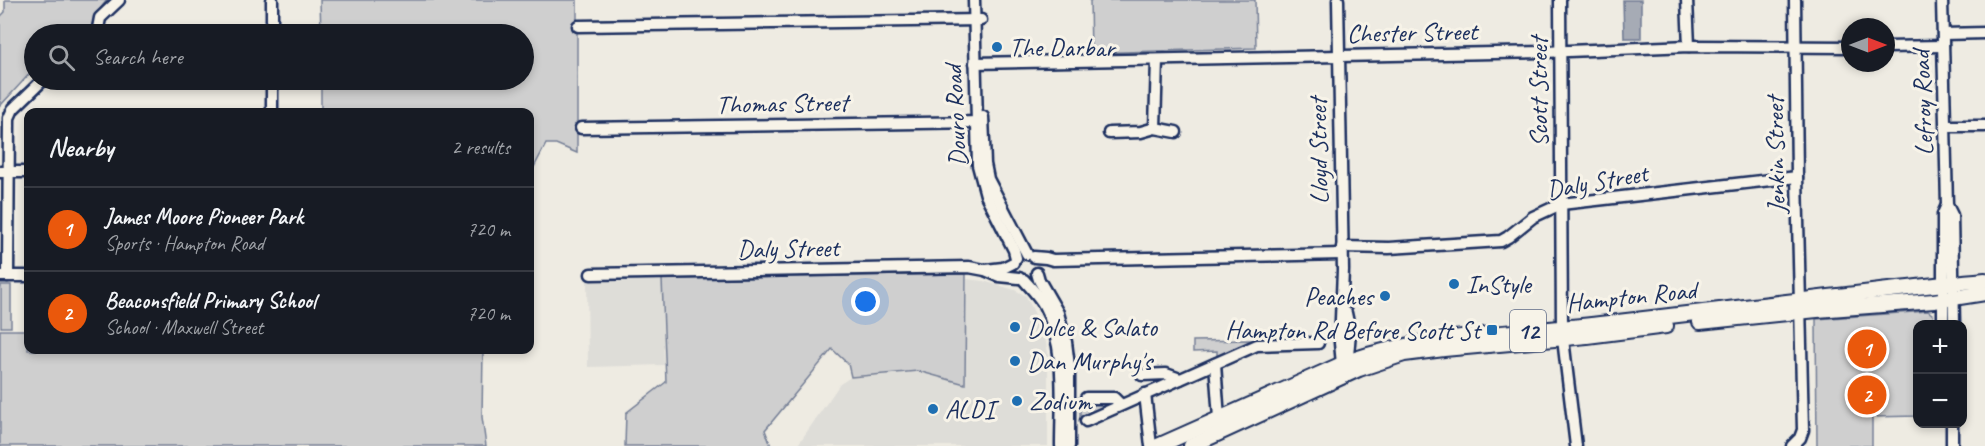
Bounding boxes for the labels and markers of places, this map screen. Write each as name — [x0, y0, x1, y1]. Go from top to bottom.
place label: The Darbar — [1009, 31, 1117, 64]
marker: The Darbar — [990, 40, 1004, 54]
place label: InStyle — [1466, 268, 1533, 301]
marker: InStyle — [1447, 277, 1461, 291]
place label: Peaches — [1304, 280, 1375, 313]
marker: Peaches — [1378, 289, 1392, 303]
place label: Dolce & Salato — [1027, 311, 1159, 344]
place label: Hampton Rd Before Scott St — [1225, 314, 1482, 347]
marker: Dolce & Salato — [1008, 320, 1022, 334]
marker: Hampton Rd Before Scott St — [1485, 323, 1499, 337]
pin: 1 — [1848, 326, 1886, 372]
place label: Dan Murphy's — [1027, 345, 1154, 378]
marker: Dan Murphy's — [1008, 354, 1022, 368]
pin: 2 — [1848, 372, 1886, 418]
place label: Zodium — [1029, 385, 1094, 418]
place label: ALDI — [945, 393, 1000, 426]
marker: Zodium — [1010, 394, 1024, 408]
marker: ALDI — [926, 402, 940, 416]

